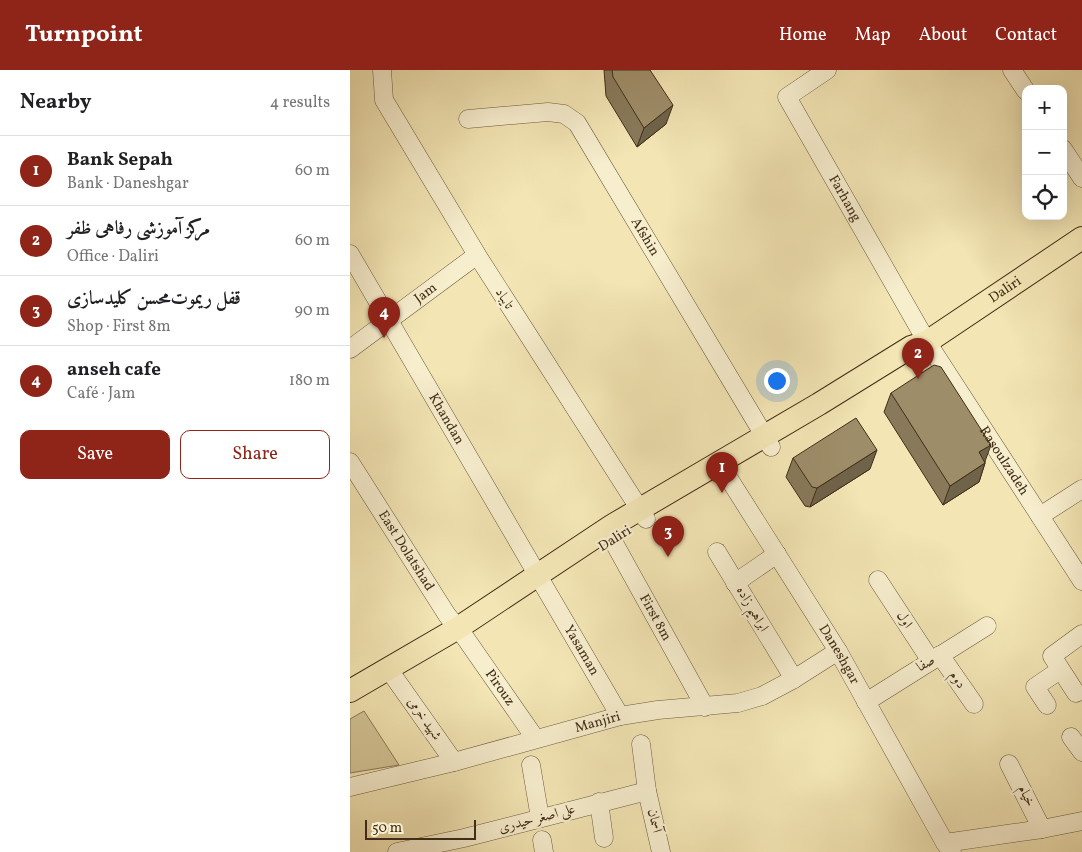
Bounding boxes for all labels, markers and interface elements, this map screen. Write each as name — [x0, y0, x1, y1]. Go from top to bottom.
text: Turnpoint — [25, 18, 143, 52]
text: Home — [779, 23, 827, 48]
text: Map — [855, 23, 891, 48]
text: About — [919, 23, 967, 48]
text: Contact — [995, 23, 1057, 48]
map controls — [1022, 85, 1067, 220]
button: + — [1022, 85, 1067, 130]
text: Nearby — [20, 88, 91, 117]
text: 4 results — [270, 92, 330, 114]
button: − — [1022, 130, 1067, 175]
text: Bank Sepah — [67, 147, 173, 173]
text: 1 — [33, 160, 39, 182]
text: 60 m — [295, 160, 330, 182]
street label: Farhang — [824, 172, 866, 225]
text: Bank · Daneshgar — [67, 173, 189, 195]
button: locate — [1022, 175, 1067, 220]
street label: Afshin — [626, 214, 664, 260]
text: مرکز آموزشی رفاهی ظفر — [67, 216, 210, 242]
text: 2 — [32, 230, 40, 252]
text: 60 m — [295, 230, 330, 252]
text: Office · Daliri — [67, 246, 159, 268]
street label: Daliri — [985, 272, 1025, 307]
street label: Jam — [410, 278, 441, 308]
street label: تایباد — [490, 285, 518, 314]
text: قفل ریموت‌محسن کلیدسازی — [67, 286, 241, 312]
pin: 4 — [368, 297, 400, 338]
text: 3 — [32, 300, 40, 322]
text: 90 m — [294, 300, 330, 322]
text: Shop · First 8m — [67, 316, 171, 338]
pin: 2 — [902, 338, 934, 379]
text: anseh cafe — [67, 357, 161, 383]
your location — [764, 368, 790, 394]
text: 4 — [31, 370, 41, 392]
text: 180 m — [289, 370, 330, 392]
text: Café · Jam — [67, 383, 135, 405]
street label: Khandan — [424, 390, 469, 448]
street label: Rasoulzadeh — [975, 422, 1033, 499]
button: Save — [20, 430, 170, 479]
button: Share — [180, 430, 330, 479]
pin: 1 — [706, 452, 738, 493]
street label: East Dolatshad — [374, 507, 439, 595]
pin: 3 — [652, 516, 684, 557]
street label: Daliri — [595, 521, 635, 557]
street label: ابراهیم زاده — [729, 583, 773, 637]
street label: First 8m — [635, 591, 676, 644]
street label: اول — [891, 608, 917, 632]
street label: Yasaman — [559, 621, 604, 679]
street label: Daneshgar — [814, 621, 864, 688]
street label: صفا — [913, 651, 939, 677]
street label: Pirouz — [480, 665, 519, 710]
street label: دوم — [942, 667, 970, 694]
street label: شهید خرمی — [402, 694, 446, 744]
street label: Manjiri — [573, 707, 623, 738]
street label: خیام — [1011, 782, 1039, 811]
street label: علی اصغر حیدری — [497, 800, 577, 838]
street label: آسمان — [642, 807, 666, 837]
scale bar — [365, 817, 476, 840]
text: 50 m — [372, 819, 402, 838]

